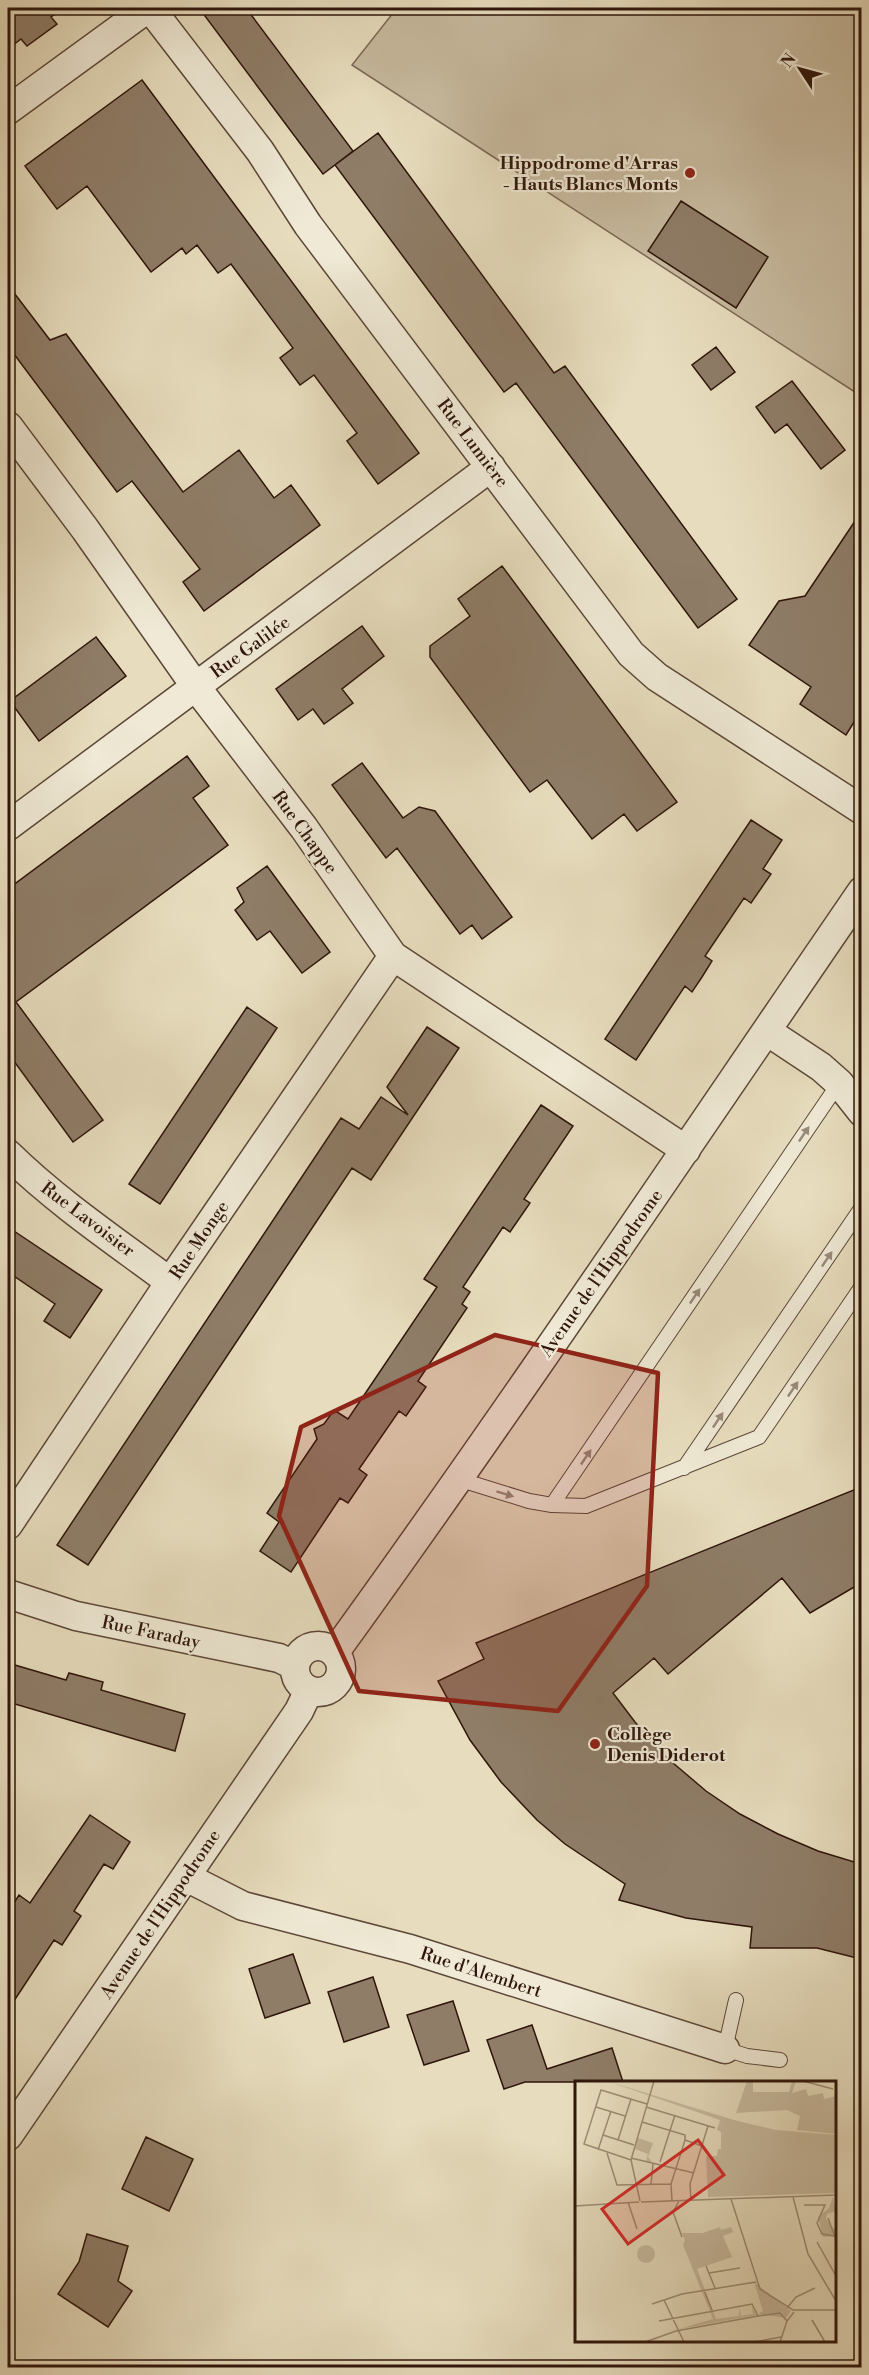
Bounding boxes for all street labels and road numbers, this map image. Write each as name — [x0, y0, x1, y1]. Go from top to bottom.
street label: Rue Lumière — [432, 394, 513, 492]
street label: Rue Galilée — [206, 611, 295, 684]
street label: Rue Chappe — [267, 786, 343, 879]
street label: Rue Lavoisier — [36, 1177, 139, 1262]
street label: Avenue de l'Hippodrome — [534, 1185, 668, 1362]
street label: Rue Monge — [165, 1196, 234, 1284]
street label: Rue Faraday — [100, 1611, 202, 1654]
street label: Avenue de l'Hippodrome — [95, 1825, 226, 2004]
street label: Rue d'Alembert — [417, 1942, 545, 2003]

